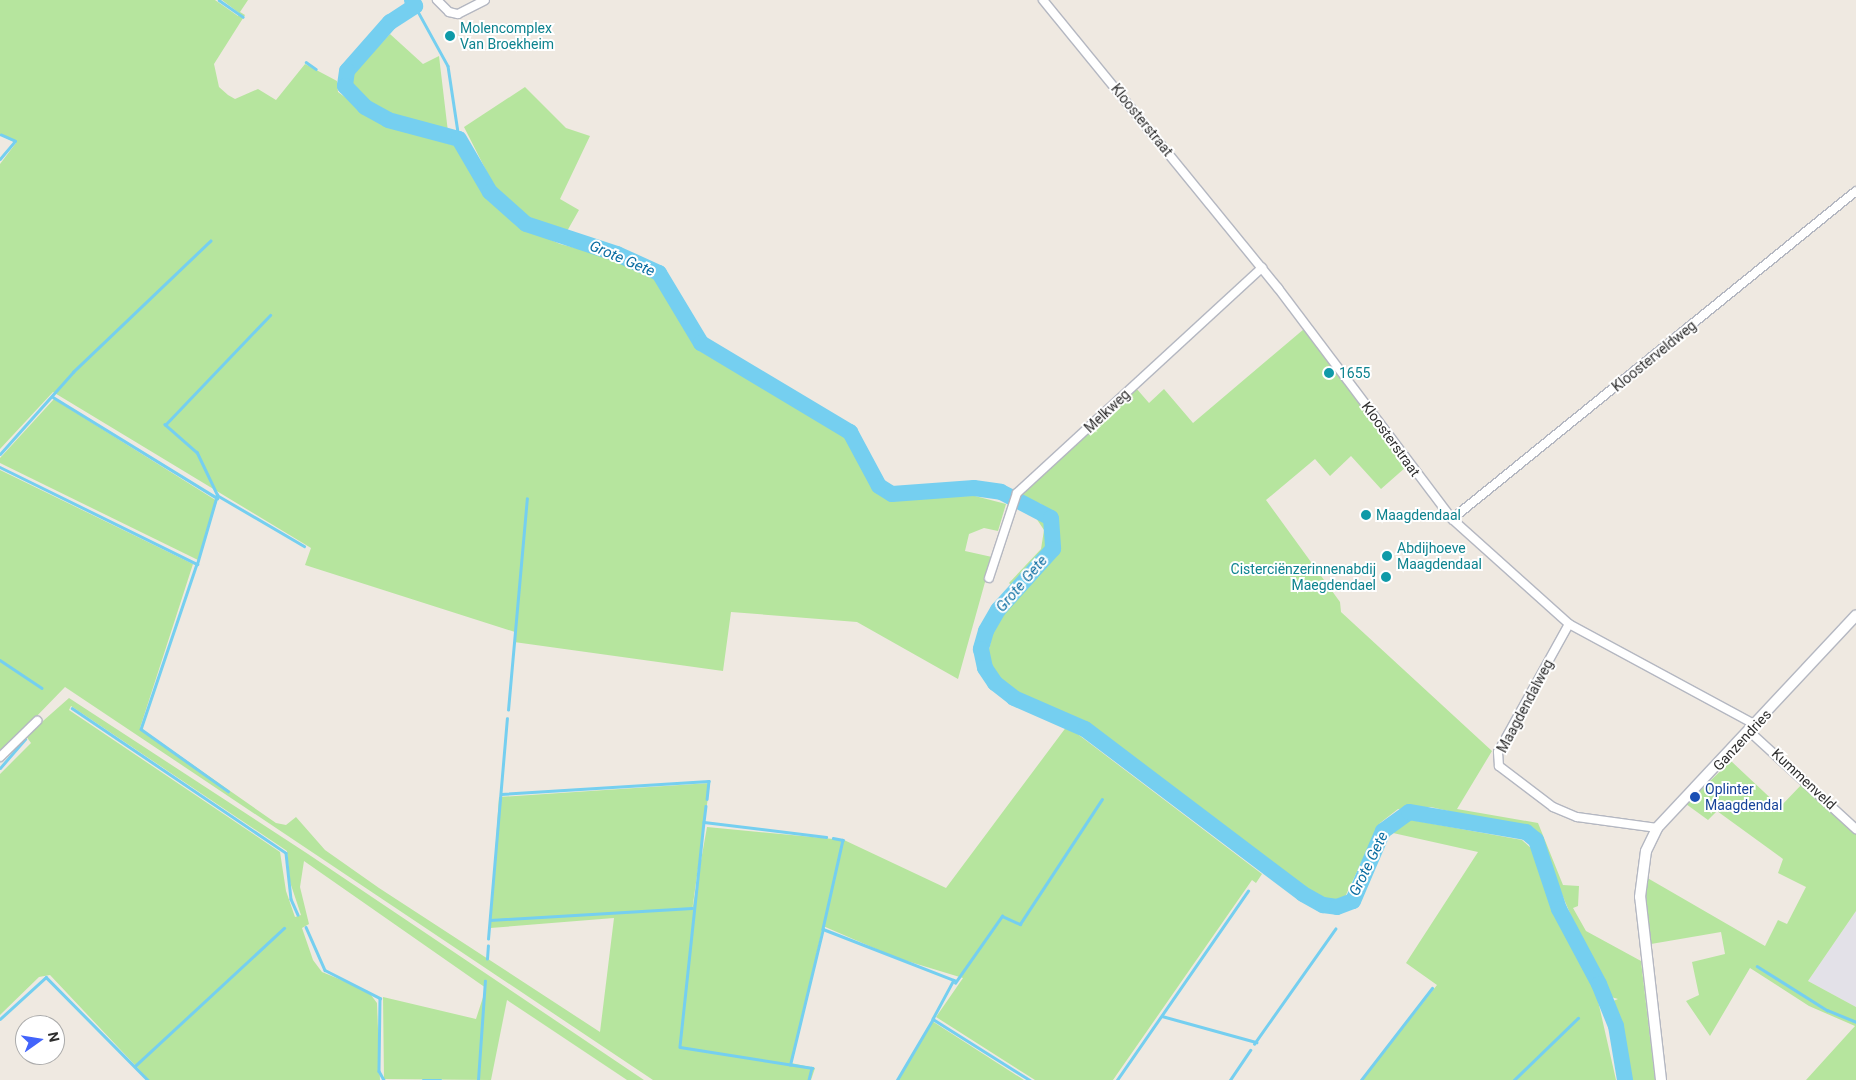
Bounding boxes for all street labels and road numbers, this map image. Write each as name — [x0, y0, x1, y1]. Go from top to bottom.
street label: Kloosterstraat — [1108, 80, 1176, 160]
street label: Kloosterveldweg — [1609, 317, 1699, 395]
street label: Melkweg — [1081, 386, 1133, 436]
street label: Kloosterstraat — [1358, 398, 1424, 480]
street label: Maagdendalweg — [1493, 657, 1557, 755]
street label: Ganzendries — [1709, 706, 1775, 774]
street label: Kummenveld — [1768, 745, 1840, 813]

